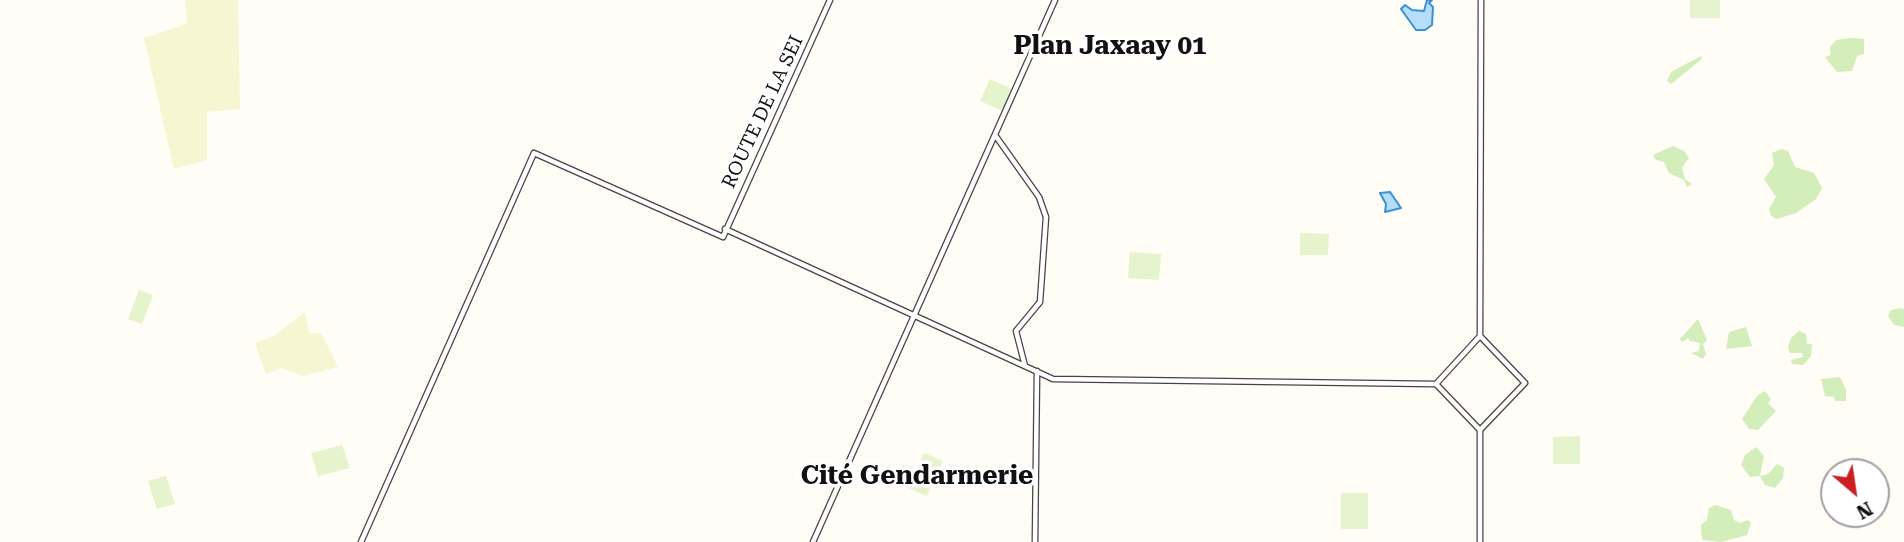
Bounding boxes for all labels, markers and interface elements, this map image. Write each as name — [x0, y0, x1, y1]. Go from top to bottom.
district label: Plan Jaxaay 01 — [1013, 30, 1207, 62]
street label: ROUTE DE LA SEI — [718, 32, 808, 192]
north arrow — [1820, 458, 1890, 528]
district label: Cité Gendarmerie — [801, 460, 1033, 492]
text: N — [1852, 496, 1876, 524]

